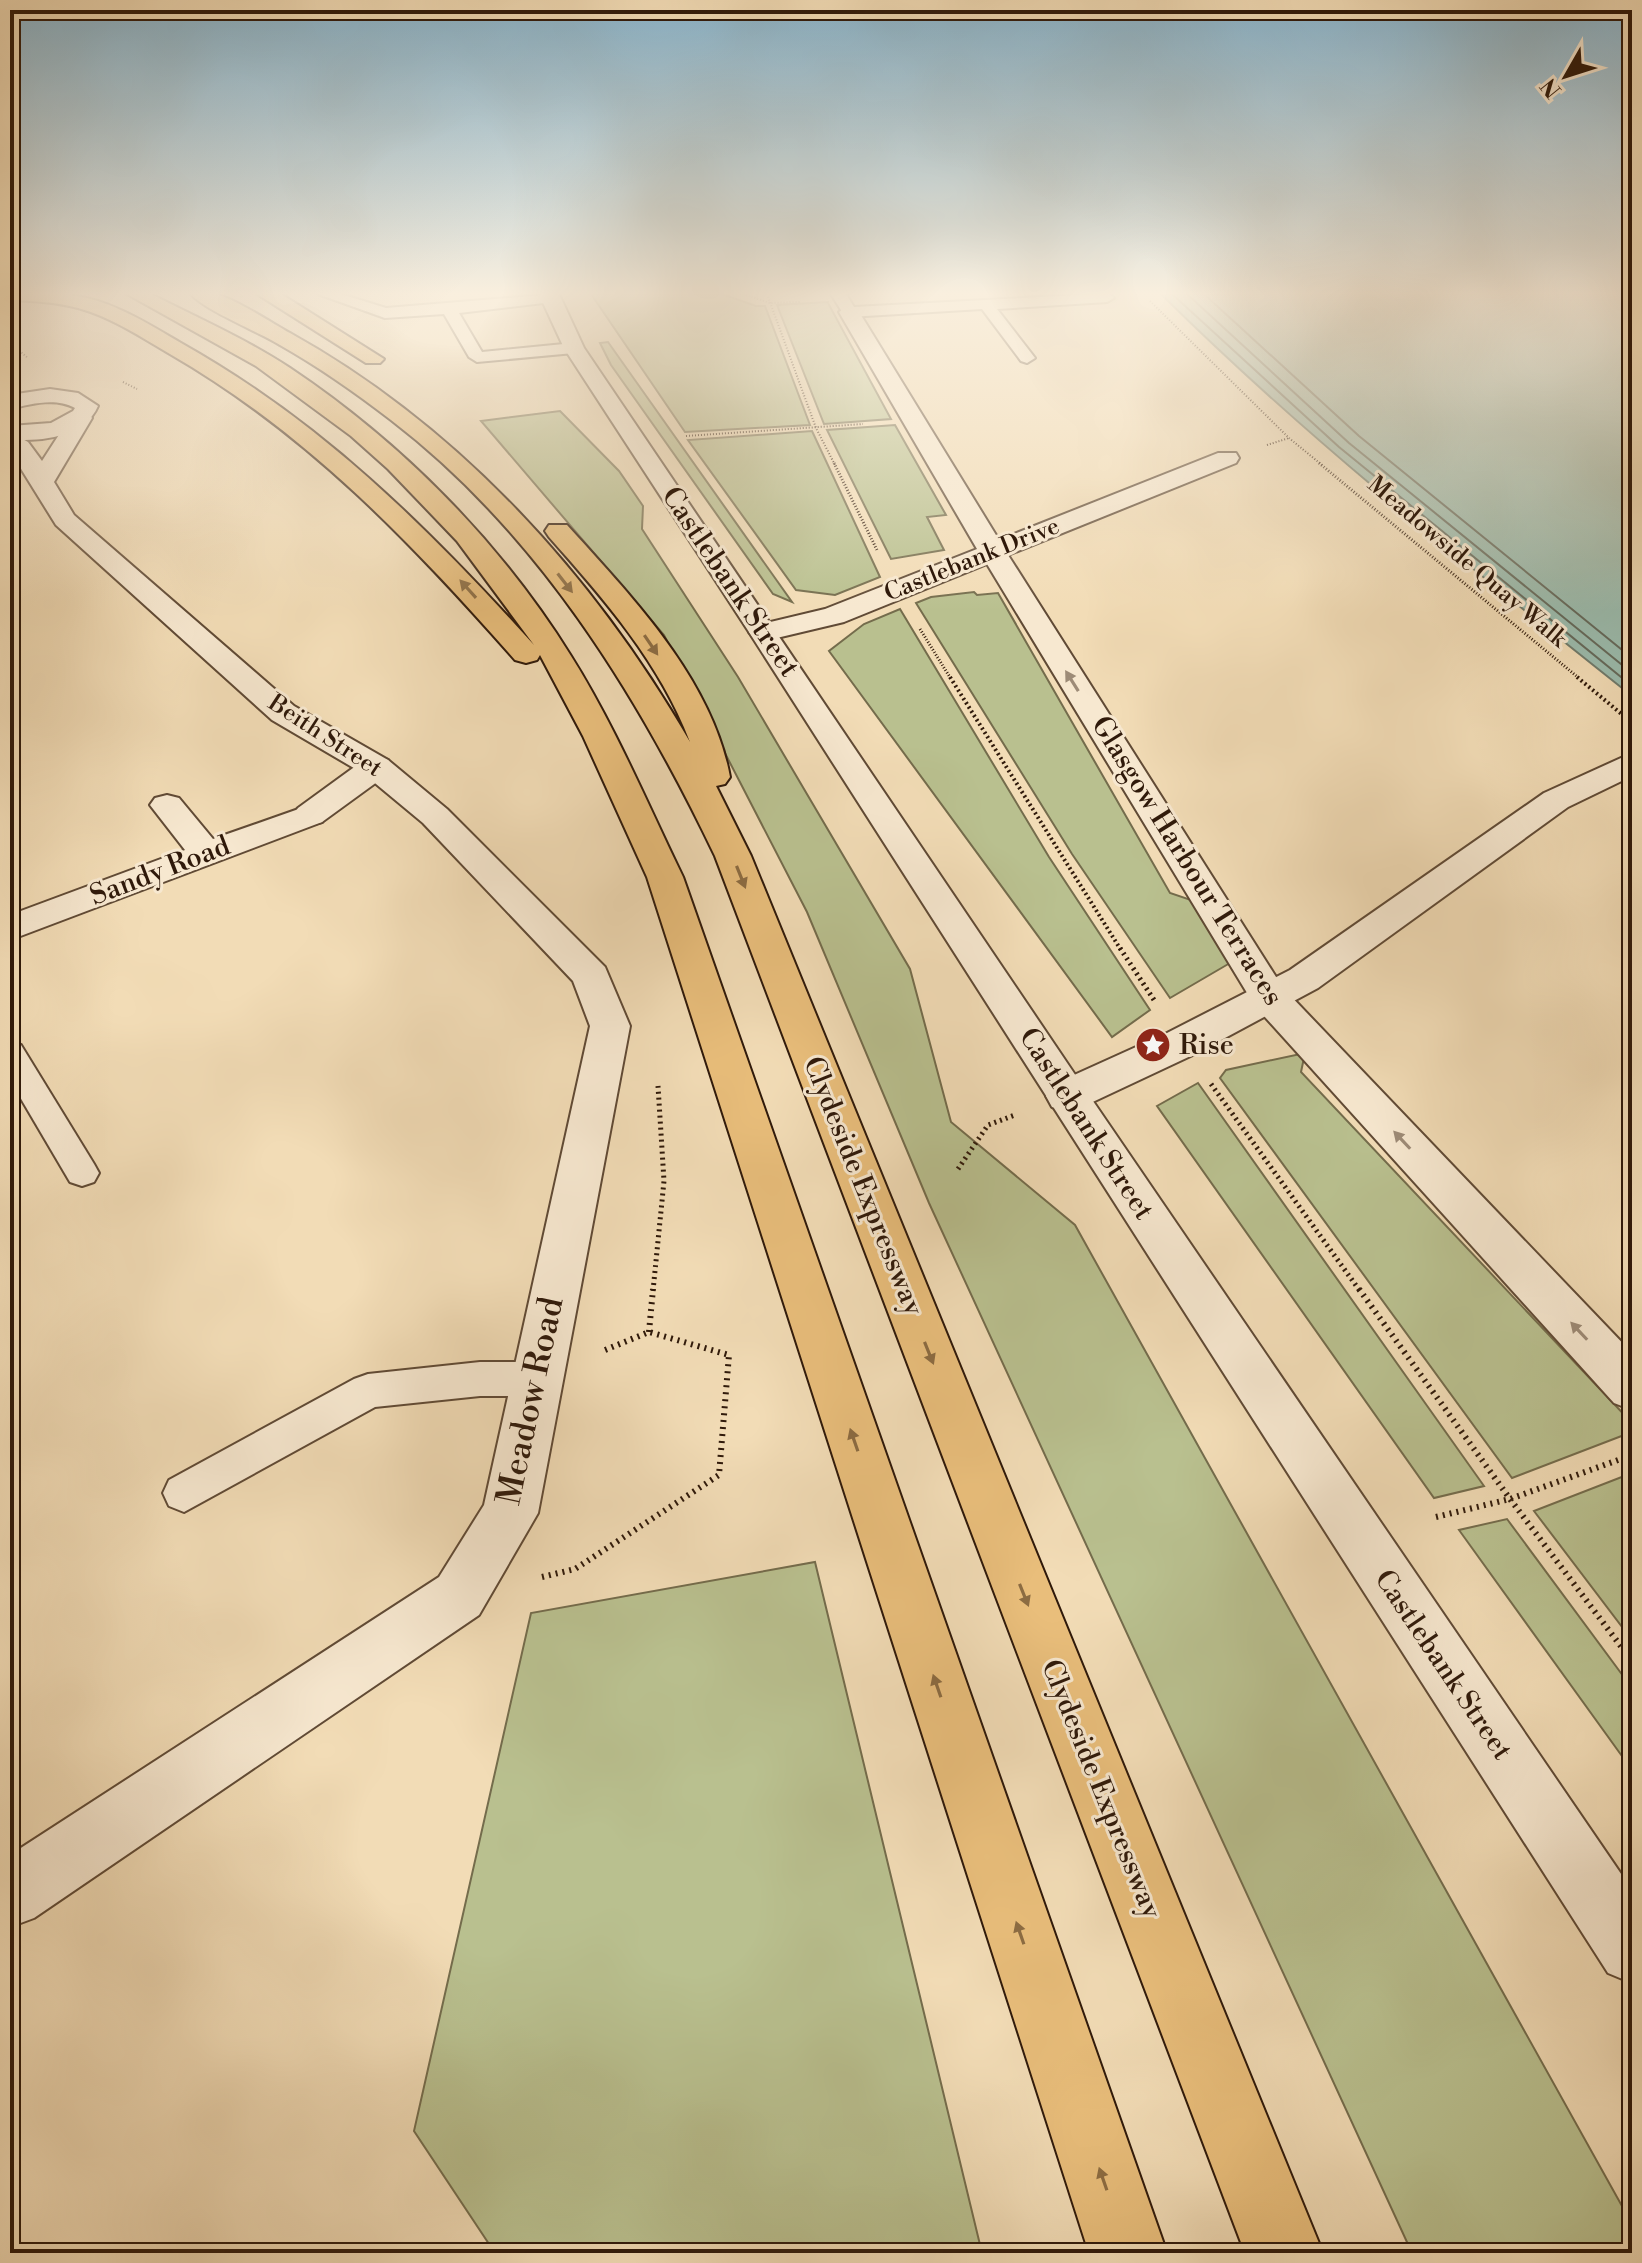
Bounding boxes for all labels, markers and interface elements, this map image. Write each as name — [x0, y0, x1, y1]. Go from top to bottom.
north arrow — [1526, 36, 1606, 116]
text: N — [1535, 72, 1568, 103]
street label: Meadowside Quay Walk — [1361, 470, 1574, 655]
street label: Castlebank Street — [653, 480, 807, 684]
street label: Castlebank Drive — [880, 511, 1064, 609]
one-way arrow — [556, 573, 573, 593]
one-way arrow — [460, 579, 477, 599]
one-way arrow — [643, 635, 658, 656]
one-way arrow — [1065, 670, 1080, 691]
street label: Beith Street — [262, 688, 388, 784]
street label: Glasgow Harbour Terraces — [1083, 710, 1291, 1012]
street label: Sandy Road — [85, 828, 235, 914]
one-way arrow — [735, 865, 748, 889]
street label: Castlebank Street — [1011, 1021, 1161, 1227]
place icon: Rise — [1134, 1026, 1172, 1064]
place label: Rise — [1179, 1028, 1234, 1063]
street label: Clydeside Expressway — [795, 1052, 931, 1321]
one-way arrow — [1394, 1131, 1412, 1150]
street label: Meadow Road — [488, 1293, 574, 1509]
one-way arrow — [1570, 1321, 1588, 1340]
one-way arrow — [923, 1341, 936, 1365]
one-way arrow — [848, 1427, 860, 1451]
street label: Castlebank Street — [1366, 1563, 1520, 1767]
one-way arrow — [1018, 1583, 1031, 1607]
street label: Clydeside Expressway — [1033, 1655, 1169, 1924]
one-way arrow — [931, 1674, 943, 1698]
one-way arrow — [1014, 1920, 1026, 1944]
one-way arrow — [1096, 2167, 1109, 2191]

